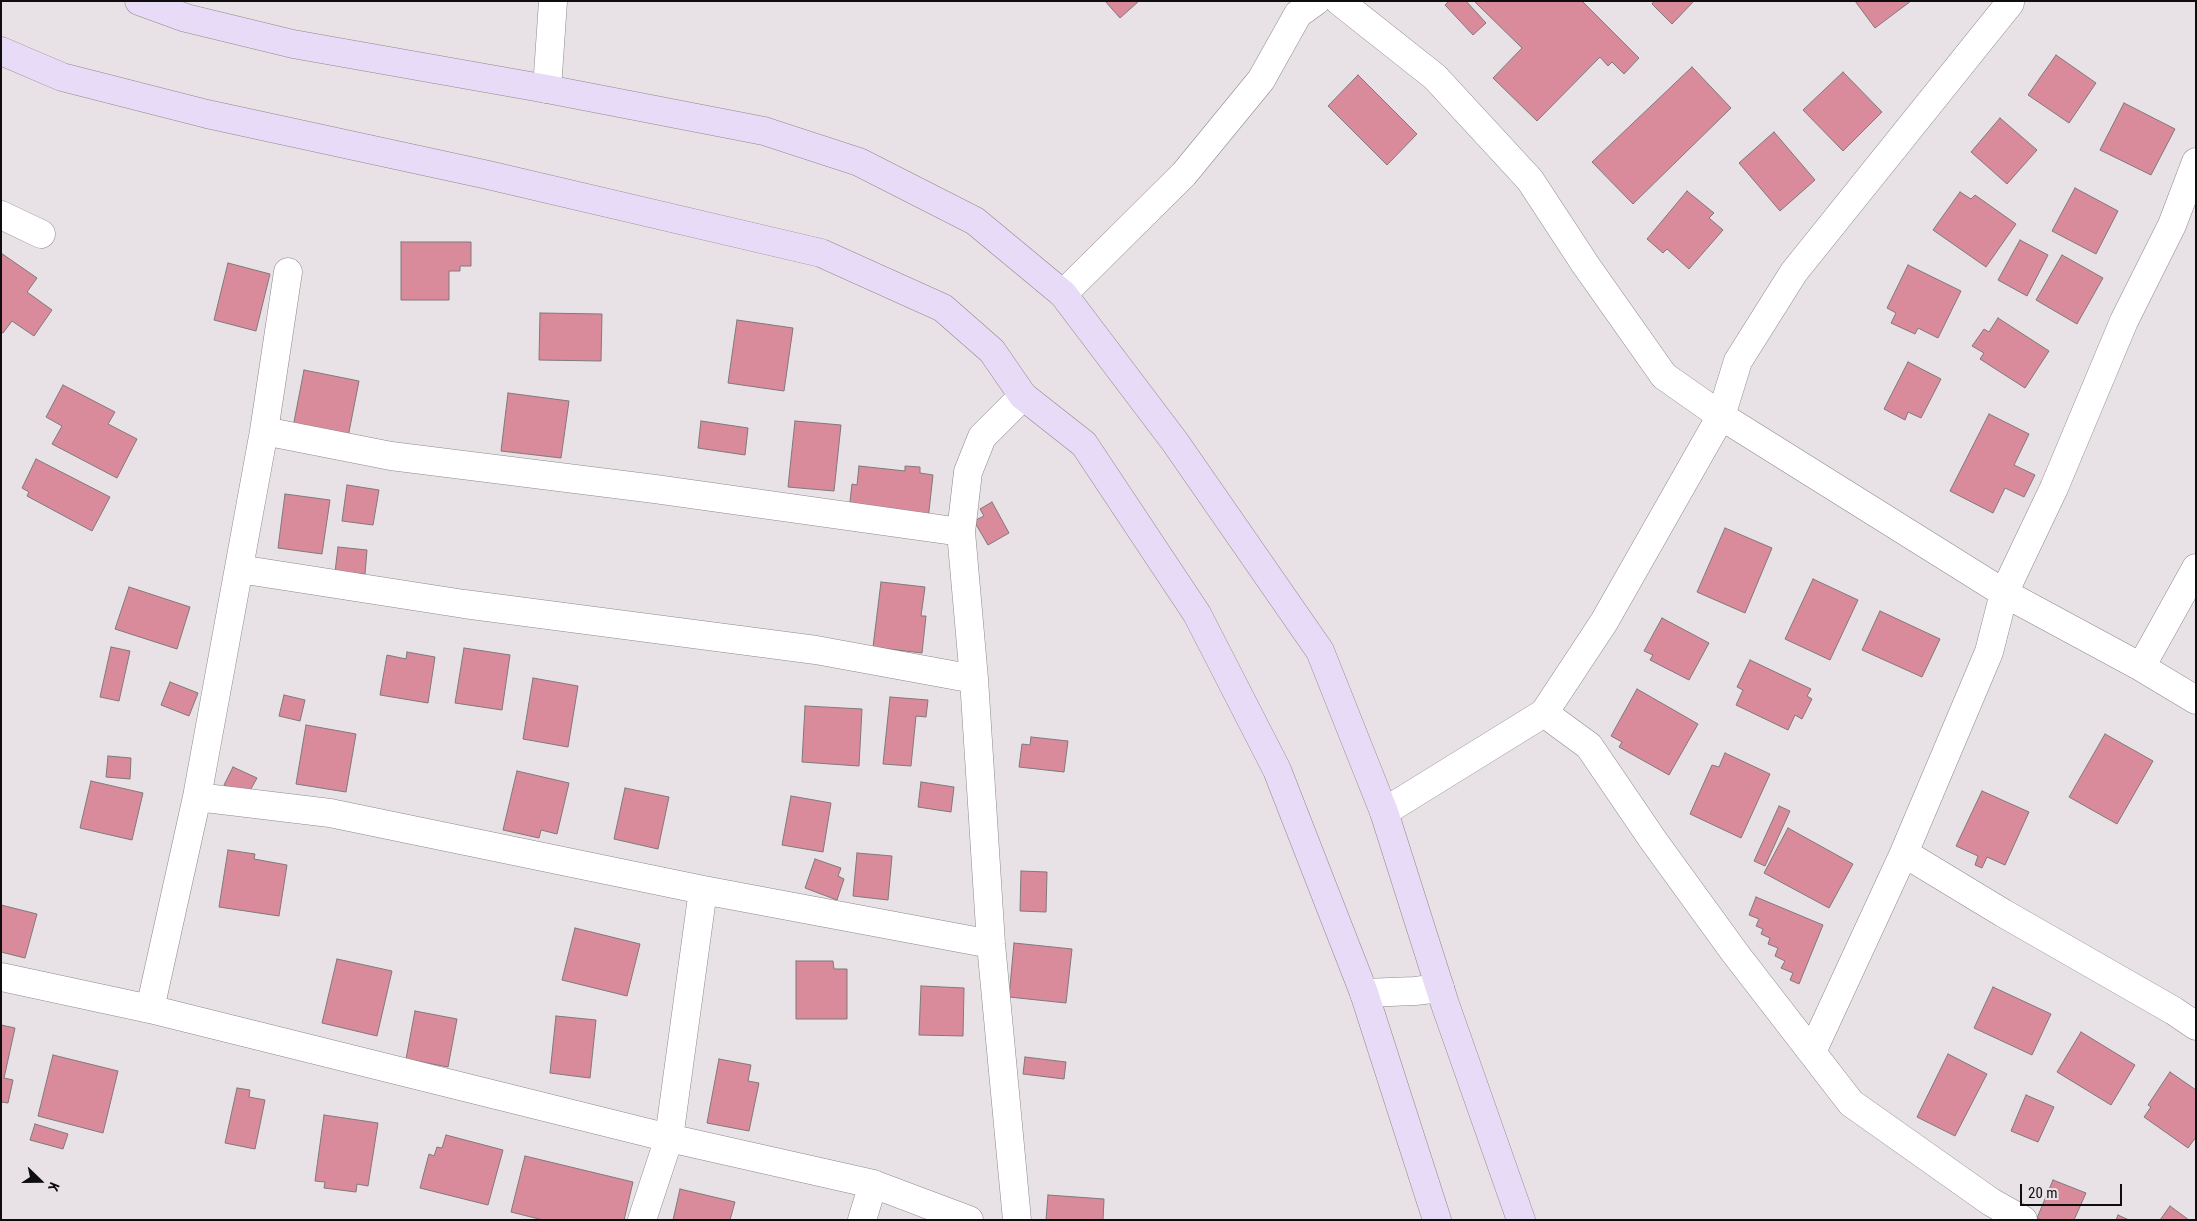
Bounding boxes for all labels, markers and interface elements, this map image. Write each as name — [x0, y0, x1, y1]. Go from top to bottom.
north arrow — [15, 1156, 65, 1206]
scale bar — [2022, 1174, 2124, 1206]
text: K — [45, 1180, 63, 1193]
text: 20 m — [2028, 1184, 2058, 1202]

